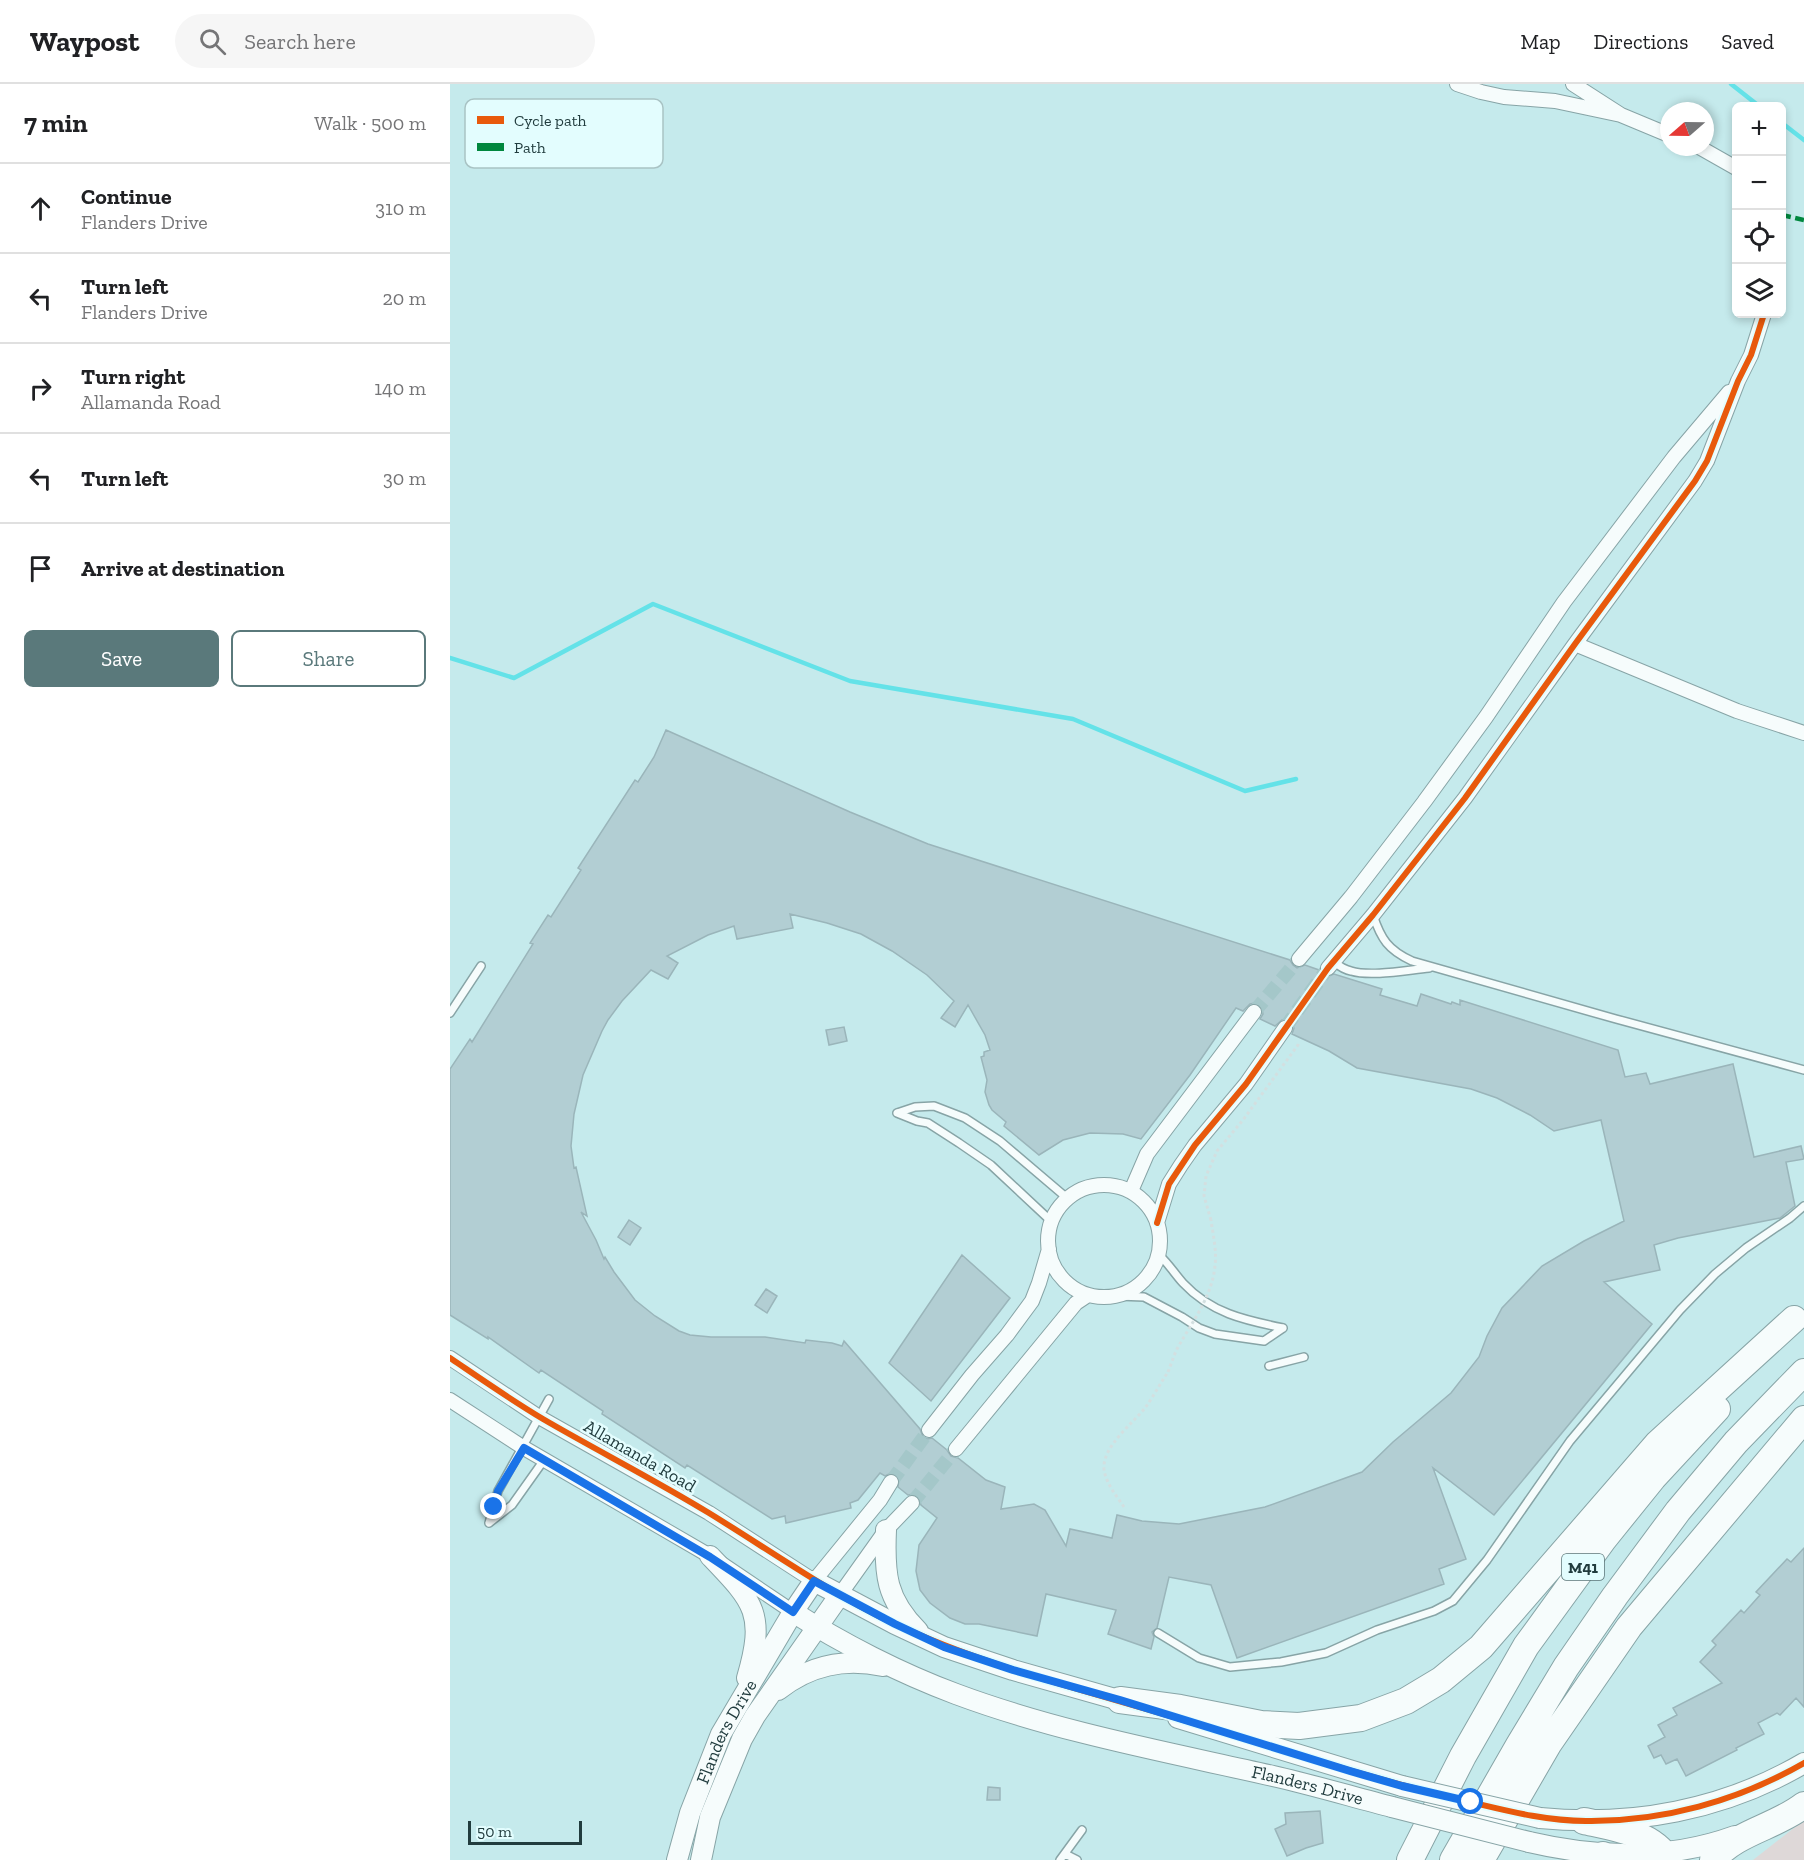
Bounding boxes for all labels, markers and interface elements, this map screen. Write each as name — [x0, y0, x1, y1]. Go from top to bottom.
search box — [175, 14, 595, 68]
text: Waypost — [30, 25, 139, 58]
icon: search — [196, 25, 229, 58]
text: Search here — [244, 28, 356, 55]
text: Map — [1521, 29, 1561, 54]
text: Directions — [1594, 29, 1688, 54]
text: Saved — [1721, 29, 1774, 54]
legend — [465, 99, 663, 168]
north arrow — [1660, 102, 1714, 156]
map controls — [1732, 102, 1786, 318]
button: + — [1732, 102, 1786, 156]
text: 7 min — [24, 107, 88, 139]
text: Walk · 500 m — [314, 111, 426, 135]
text: Cycle path — [514, 111, 587, 130]
text: Path — [514, 138, 546, 157]
button: − — [1732, 156, 1786, 210]
text: Continue — [81, 183, 172, 210]
icon: ahead — [24, 192, 57, 225]
text: 310 m — [375, 196, 426, 220]
text: Flanders Drive — [81, 210, 208, 234]
button: locate — [1732, 210, 1786, 264]
button: layers — [1732, 264, 1786, 318]
text: Turn left — [81, 273, 168, 300]
icon: left — [24, 282, 57, 315]
text: 20 m — [382, 286, 426, 310]
text: Flanders Drive — [81, 300, 208, 324]
text: Turn right — [81, 363, 185, 390]
icon: right — [24, 372, 57, 405]
text: 140 m — [374, 376, 426, 400]
text: Allamanda Road — [81, 390, 221, 414]
icon: left — [24, 462, 57, 495]
text: Turn left — [81, 465, 168, 492]
text: 30 m — [383, 466, 426, 490]
icon: arrive — [24, 552, 57, 585]
text: Arrive at destination — [81, 555, 284, 582]
button: Save — [24, 630, 219, 687]
button: Share — [231, 630, 426, 687]
street label: Allamanda Road — [580, 1415, 700, 1497]
route end — [480, 1493, 506, 1519]
road number: M41 — [1562, 1554, 1604, 1580]
street label: Flanders Drive — [692, 1675, 762, 1787]
street label: Flanders Drive — [1250, 1761, 1366, 1810]
route start — [1457, 1788, 1483, 1814]
scale bar — [468, 1818, 582, 1846]
text: 50 m — [477, 1822, 512, 1841]

